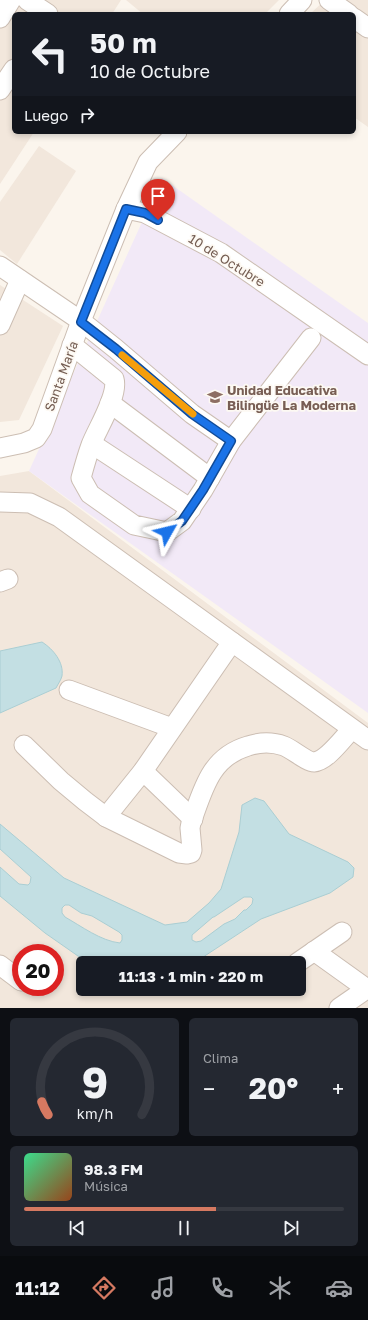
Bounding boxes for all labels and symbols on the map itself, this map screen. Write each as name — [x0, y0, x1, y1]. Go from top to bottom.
pin — [141, 179, 175, 220]
street label: 10 de Octubre — [186, 230, 268, 290]
street label: Santa María — [41, 339, 81, 413]
place label: Unidad Educativa Bilingüe La Moderna — [227, 382, 356, 413]
school or university icon: Unidad Educativa Bilingüe La Moderna — [206, 388, 224, 406]
position arrow — [146, 511, 188, 553]
speed limit sign: 20 — [12, 944, 64, 996]

